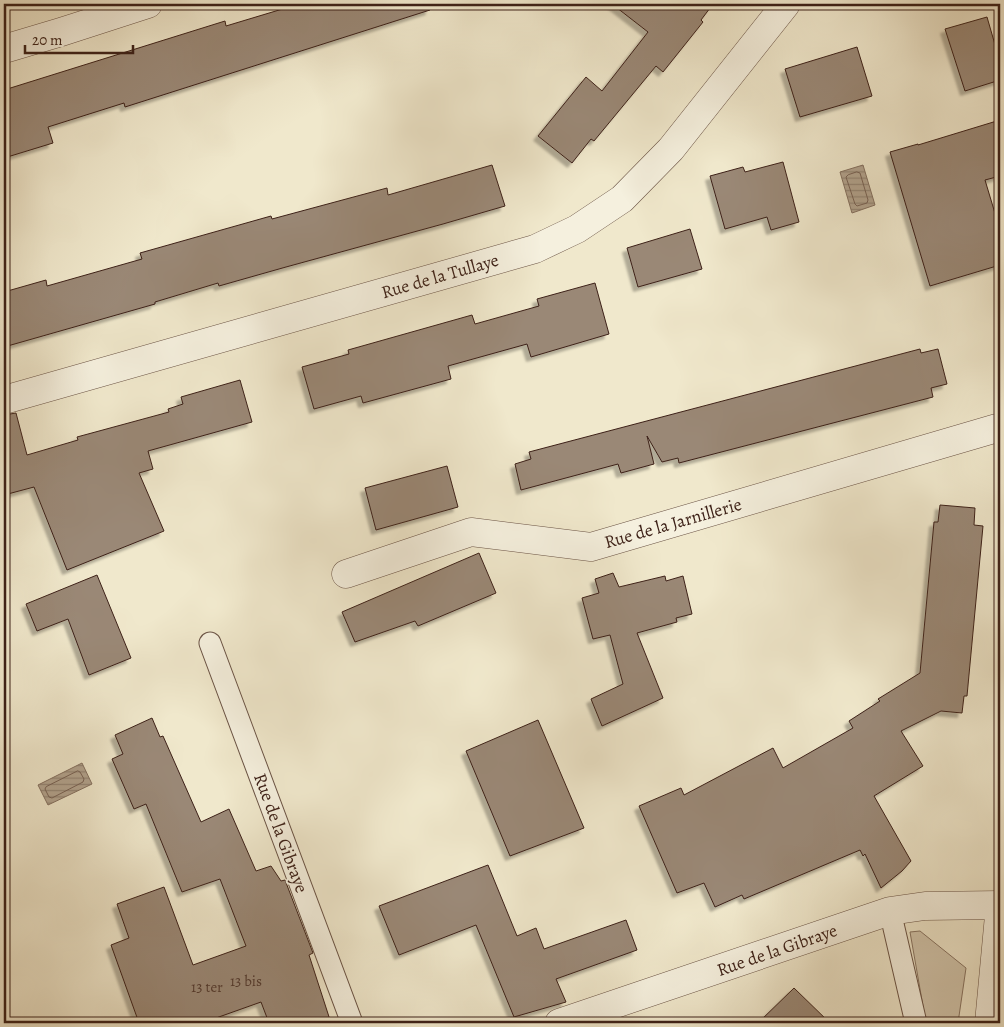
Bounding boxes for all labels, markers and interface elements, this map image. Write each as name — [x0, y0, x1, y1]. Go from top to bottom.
scale bar — [25, 22, 132, 54]
text: 20 m — [32, 30, 63, 50]
street label: Rue de la Tullaye — [378, 248, 502, 304]
street label: Rue de la Jarnillerie — [601, 492, 745, 554]
street label: Rue de la Gibraye — [248, 770, 314, 896]
street label: Rue de la Gibraye — [714, 918, 840, 982]
house number: 13 bis — [230, 971, 262, 991]
house number: 13 ter — [191, 977, 223, 997]

